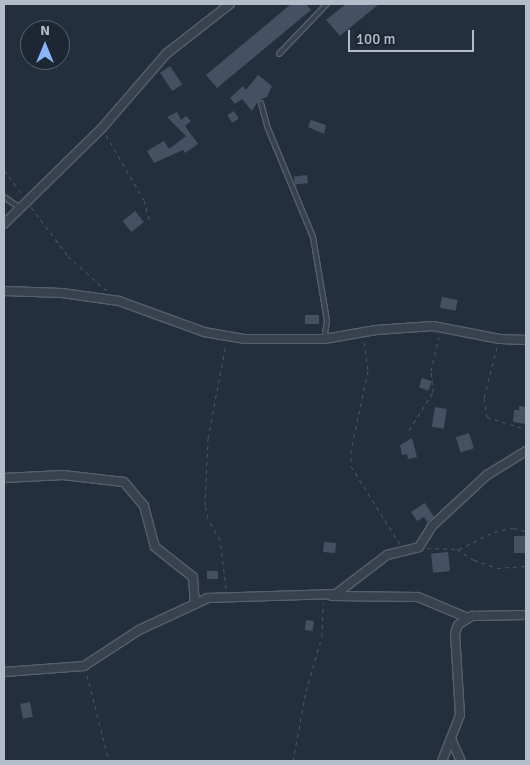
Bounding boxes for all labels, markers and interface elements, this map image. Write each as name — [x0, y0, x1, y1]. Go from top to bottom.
north arrow — [20, 20, 70, 70]
scale bar — [350, 20, 476, 52]
text: N — [40, 22, 50, 39]
text: 100 m — [356, 30, 396, 48]

